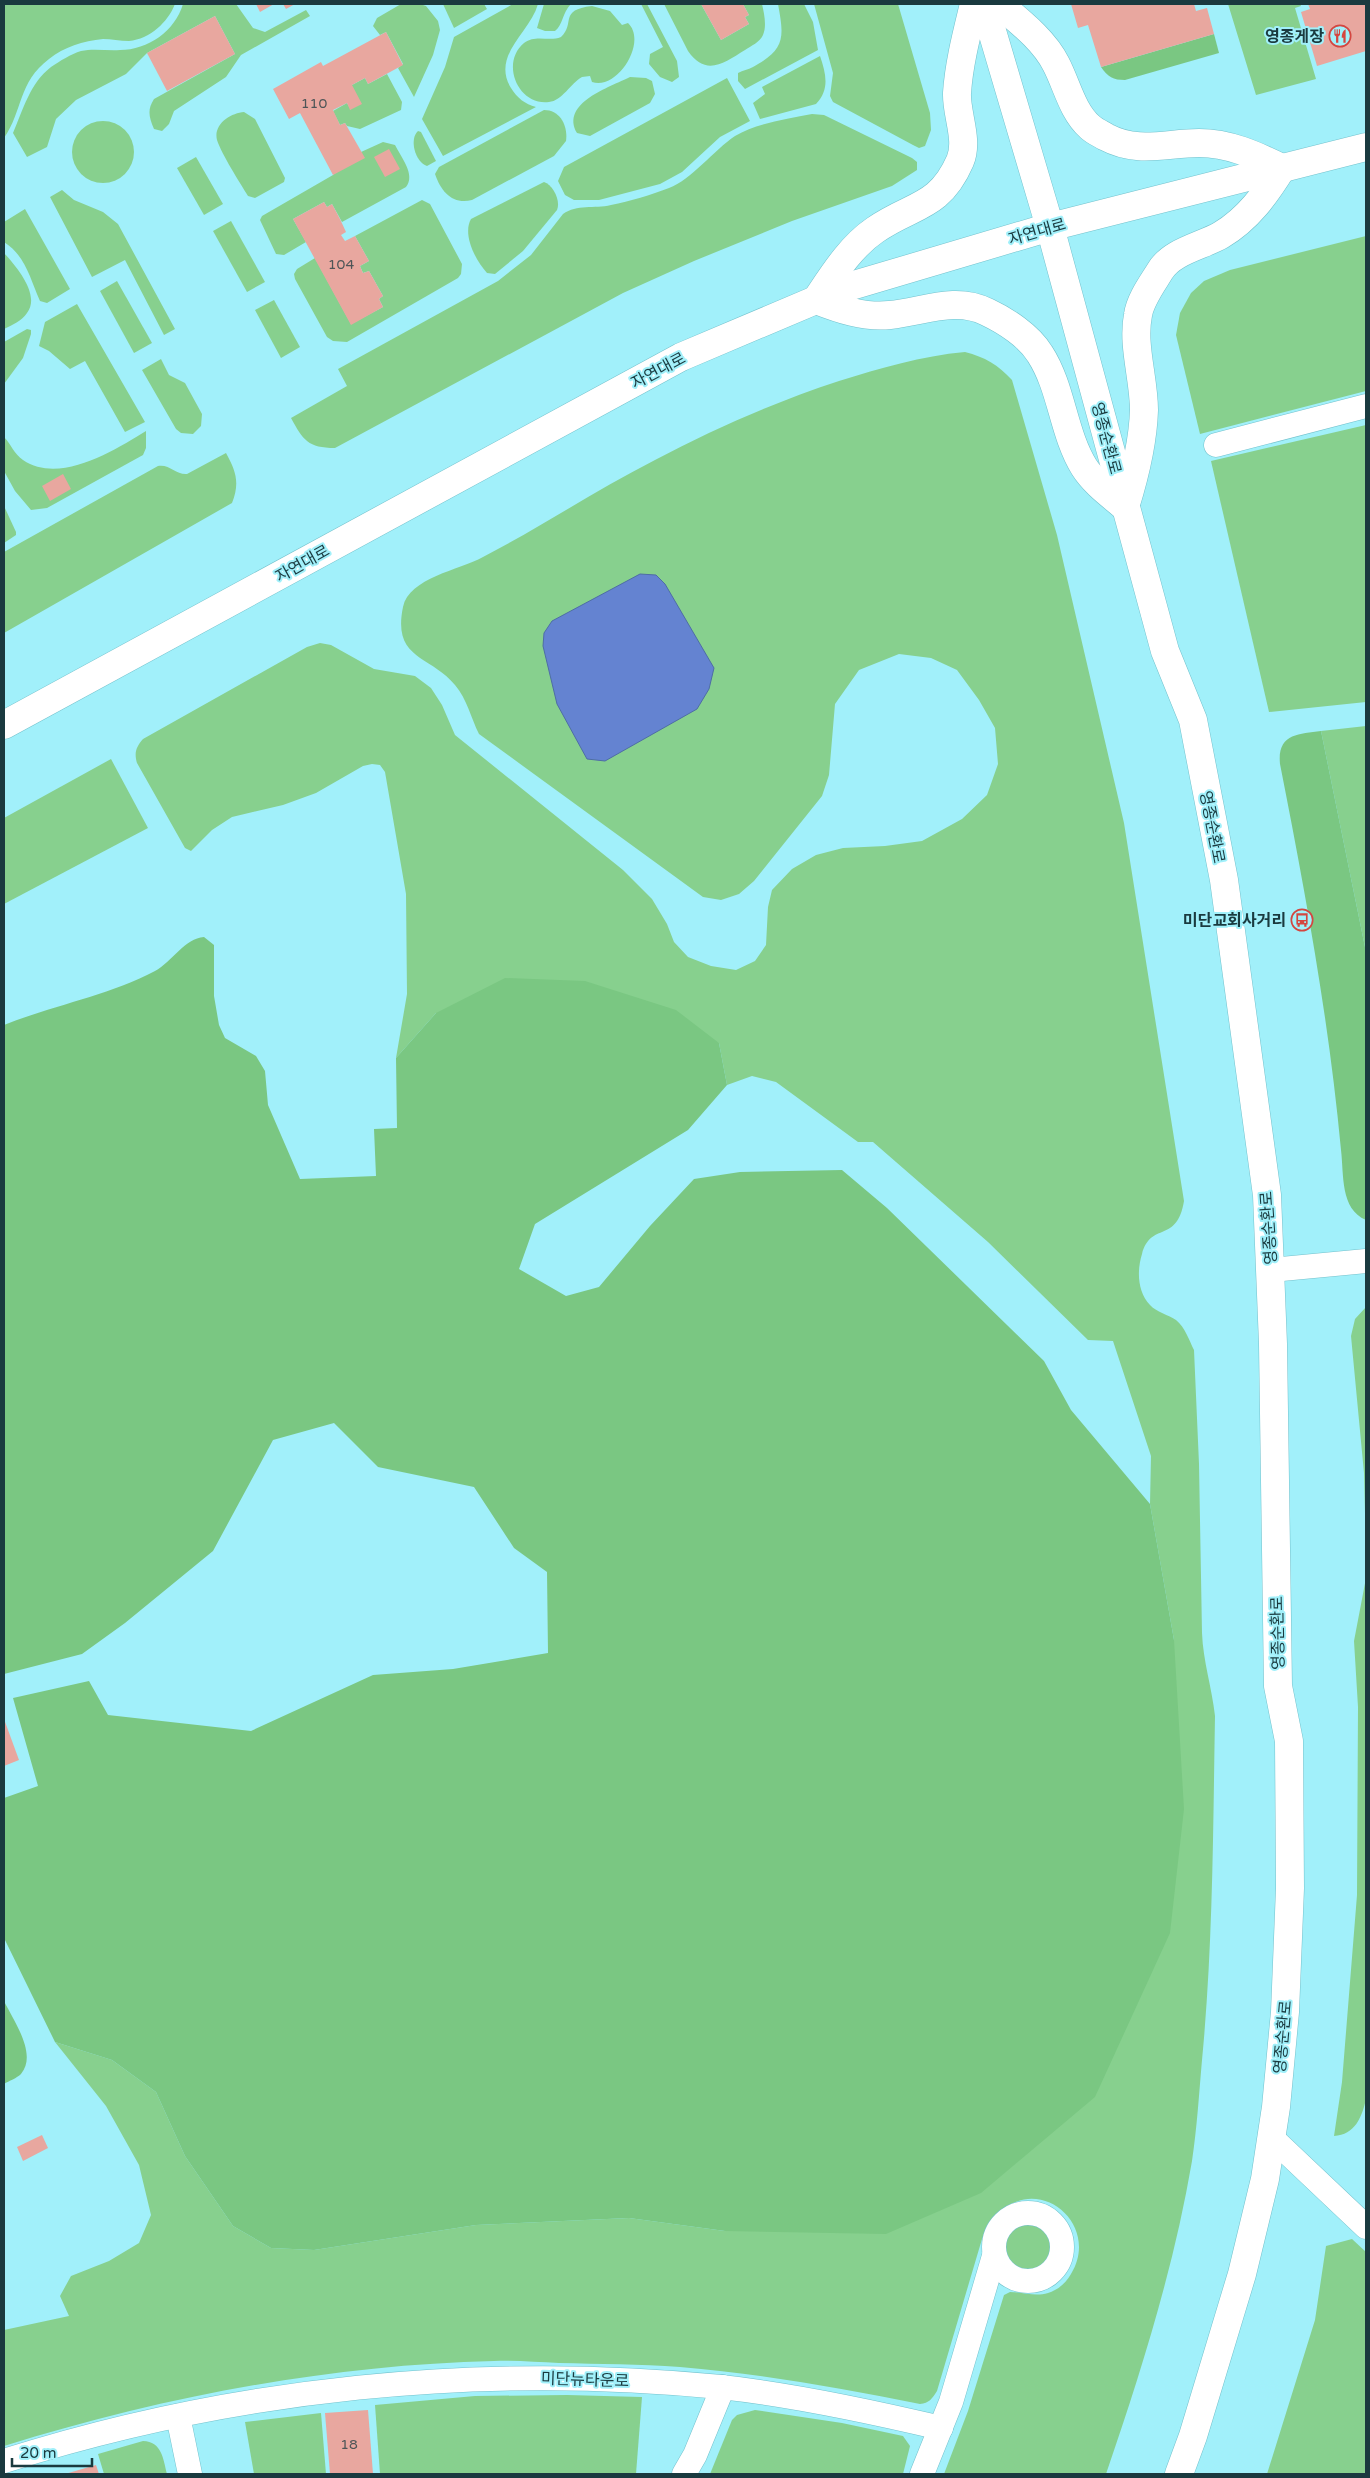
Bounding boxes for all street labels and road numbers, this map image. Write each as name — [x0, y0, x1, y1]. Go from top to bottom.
street label: 자연대로 — [1006, 214, 1069, 250]
street label: 자연대로 — [628, 348, 689, 394]
street label: 영종순환로 — [1087, 400, 1125, 477]
street label: 자연대로 — [272, 541, 333, 587]
street label: 영종순환로 — [1195, 789, 1229, 865]
street label: 영종순환로 — [1256, 1190, 1282, 1265]
street label: 영종순환로 — [1267, 1596, 1289, 1670]
street label: 영종순환로 — [1270, 1999, 1296, 2075]
street label: 미단뉴타운로 — [540, 2368, 630, 2392]

